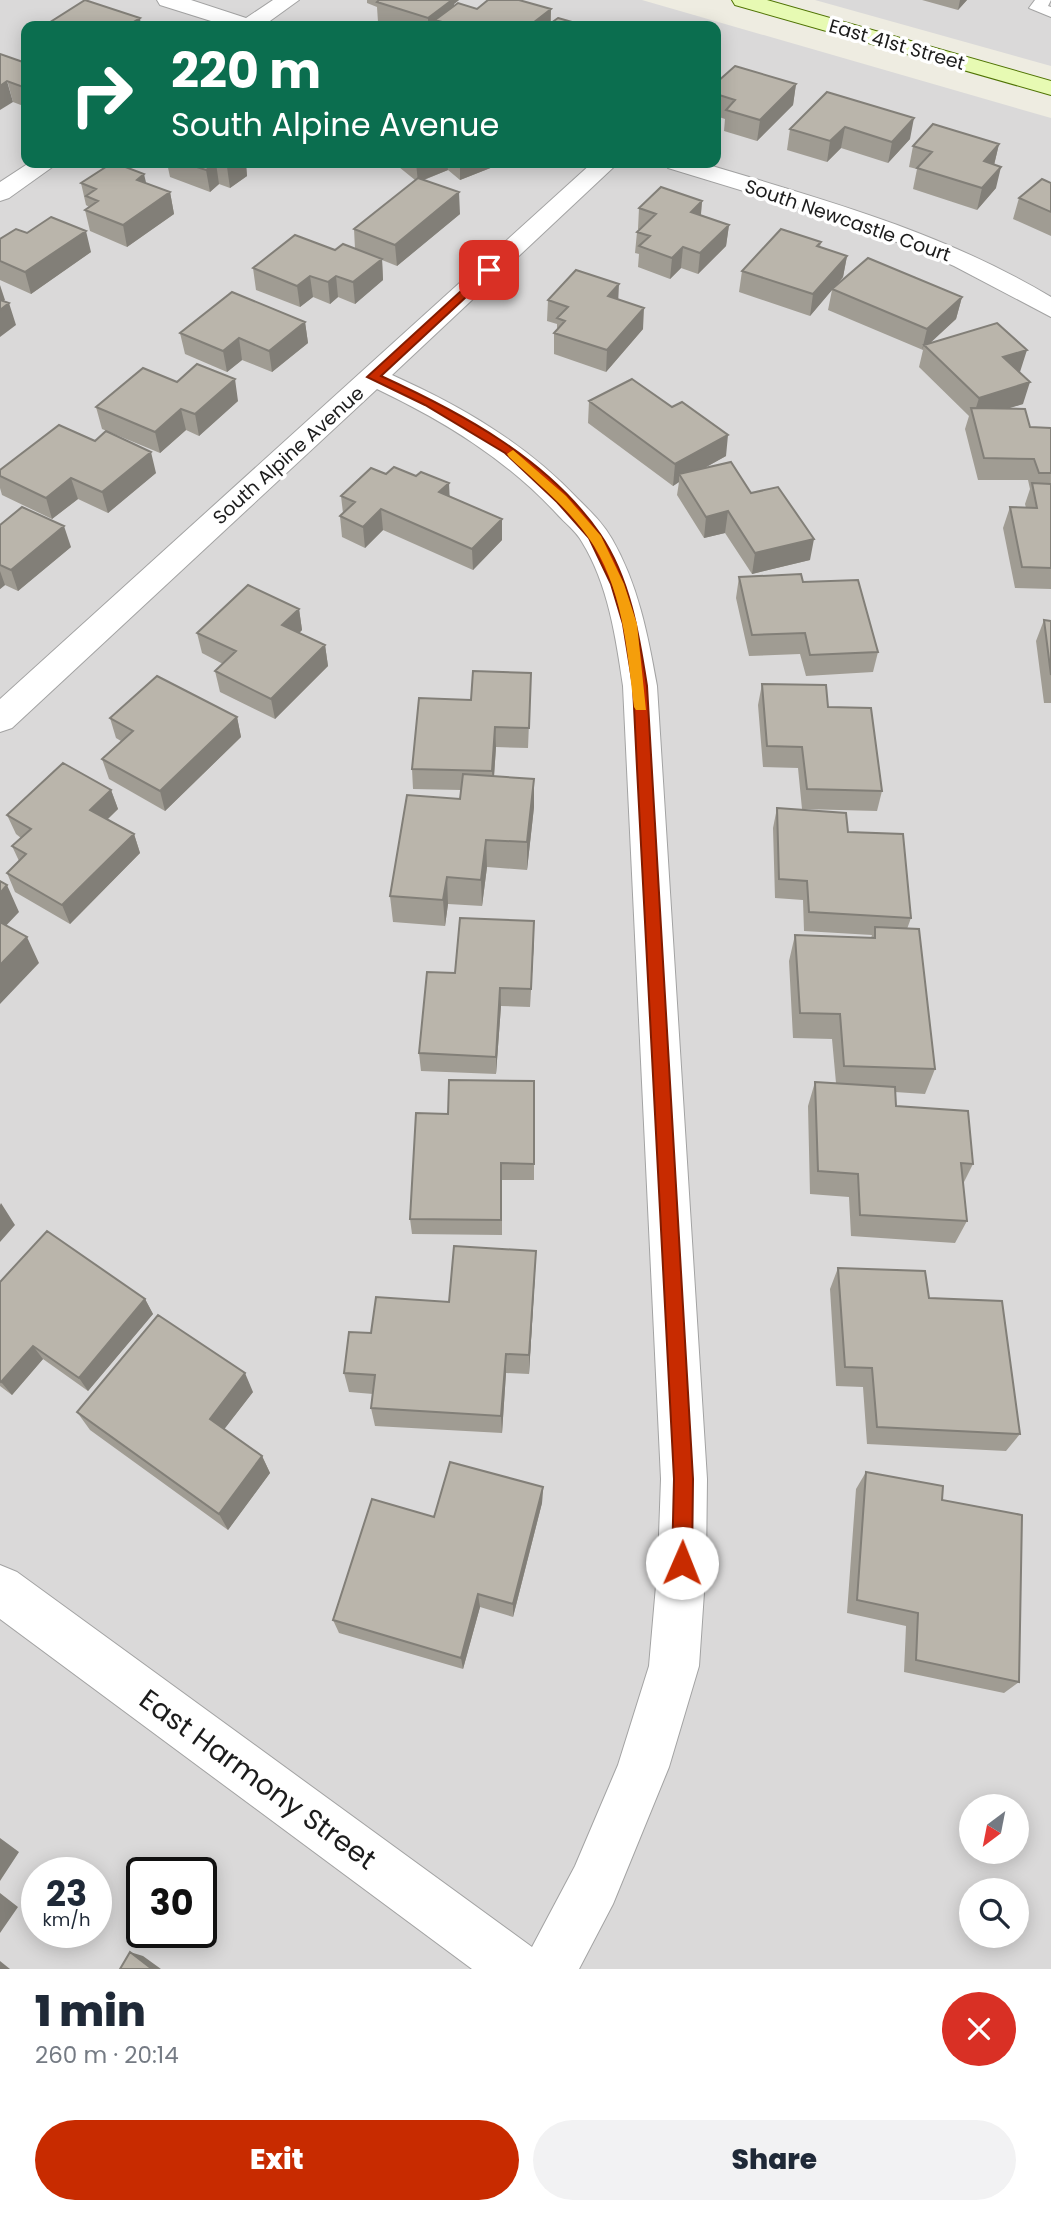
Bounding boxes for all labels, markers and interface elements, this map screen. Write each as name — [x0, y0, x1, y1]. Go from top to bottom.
street label: East 41st Street — [826, 12, 968, 77]
text: 220 m — [171, 37, 321, 105]
icon: right — [56, 49, 147, 140]
text: South Alpine Avenue — [171, 102, 499, 147]
street label: South Newcastle Court — [741, 173, 954, 268]
pin — [459, 240, 519, 300]
icon: arrive — [470, 251, 508, 289]
street label: South Alpine Avenue — [207, 380, 370, 531]
position arrow — [645, 1526, 719, 1600]
street label: East Harmony Street — [131, 1680, 384, 1879]
north arrow — [959, 1794, 1029, 1864]
map controls — [959, 1794, 1029, 1948]
speed limit sign: 30 — [126, 1857, 217, 1948]
text: 23 — [46, 1869, 87, 1918]
button: search — [959, 1878, 1029, 1948]
text: km/h — [43, 1907, 90, 1932]
text: 1 min — [35, 1982, 146, 2041]
button: close — [942, 1992, 1016, 2066]
text: 260 m · 20:14 — [35, 2039, 179, 2071]
button: Exit — [35, 2120, 519, 2200]
button: Share — [533, 2120, 1016, 2200]

